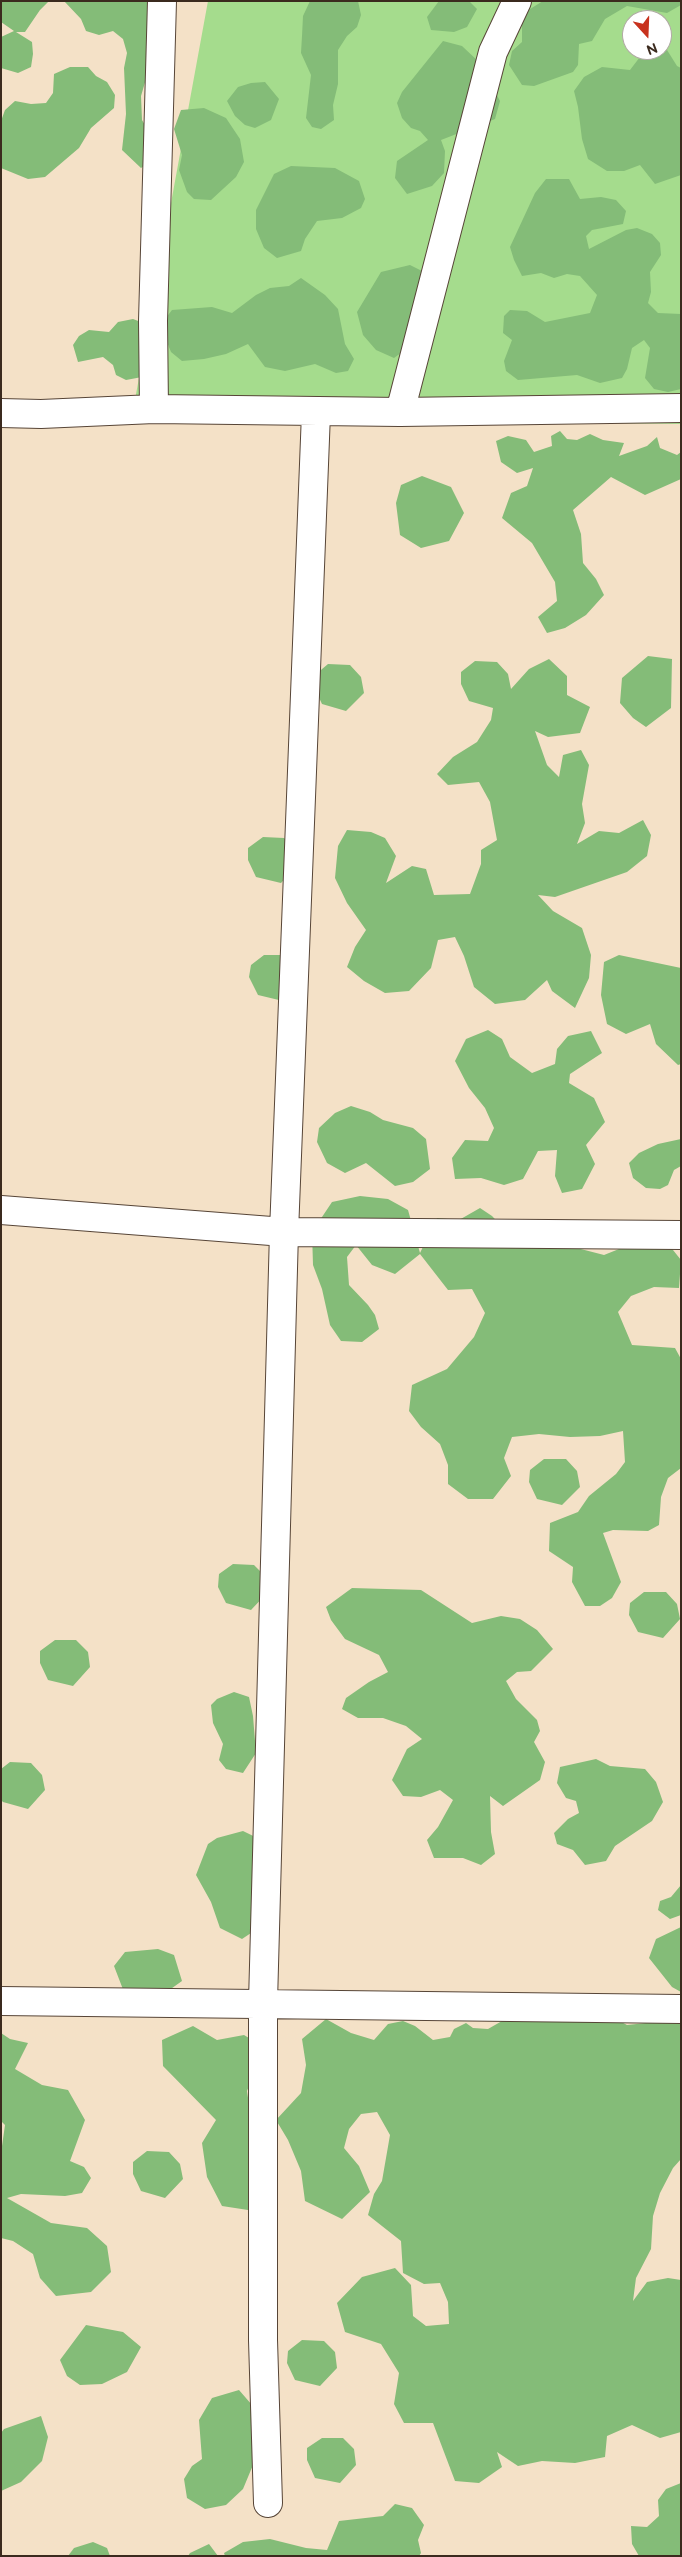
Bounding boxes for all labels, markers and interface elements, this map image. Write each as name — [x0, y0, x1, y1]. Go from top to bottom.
north arrow — [622, 10, 672, 60]
text: N — [644, 39, 660, 58]

